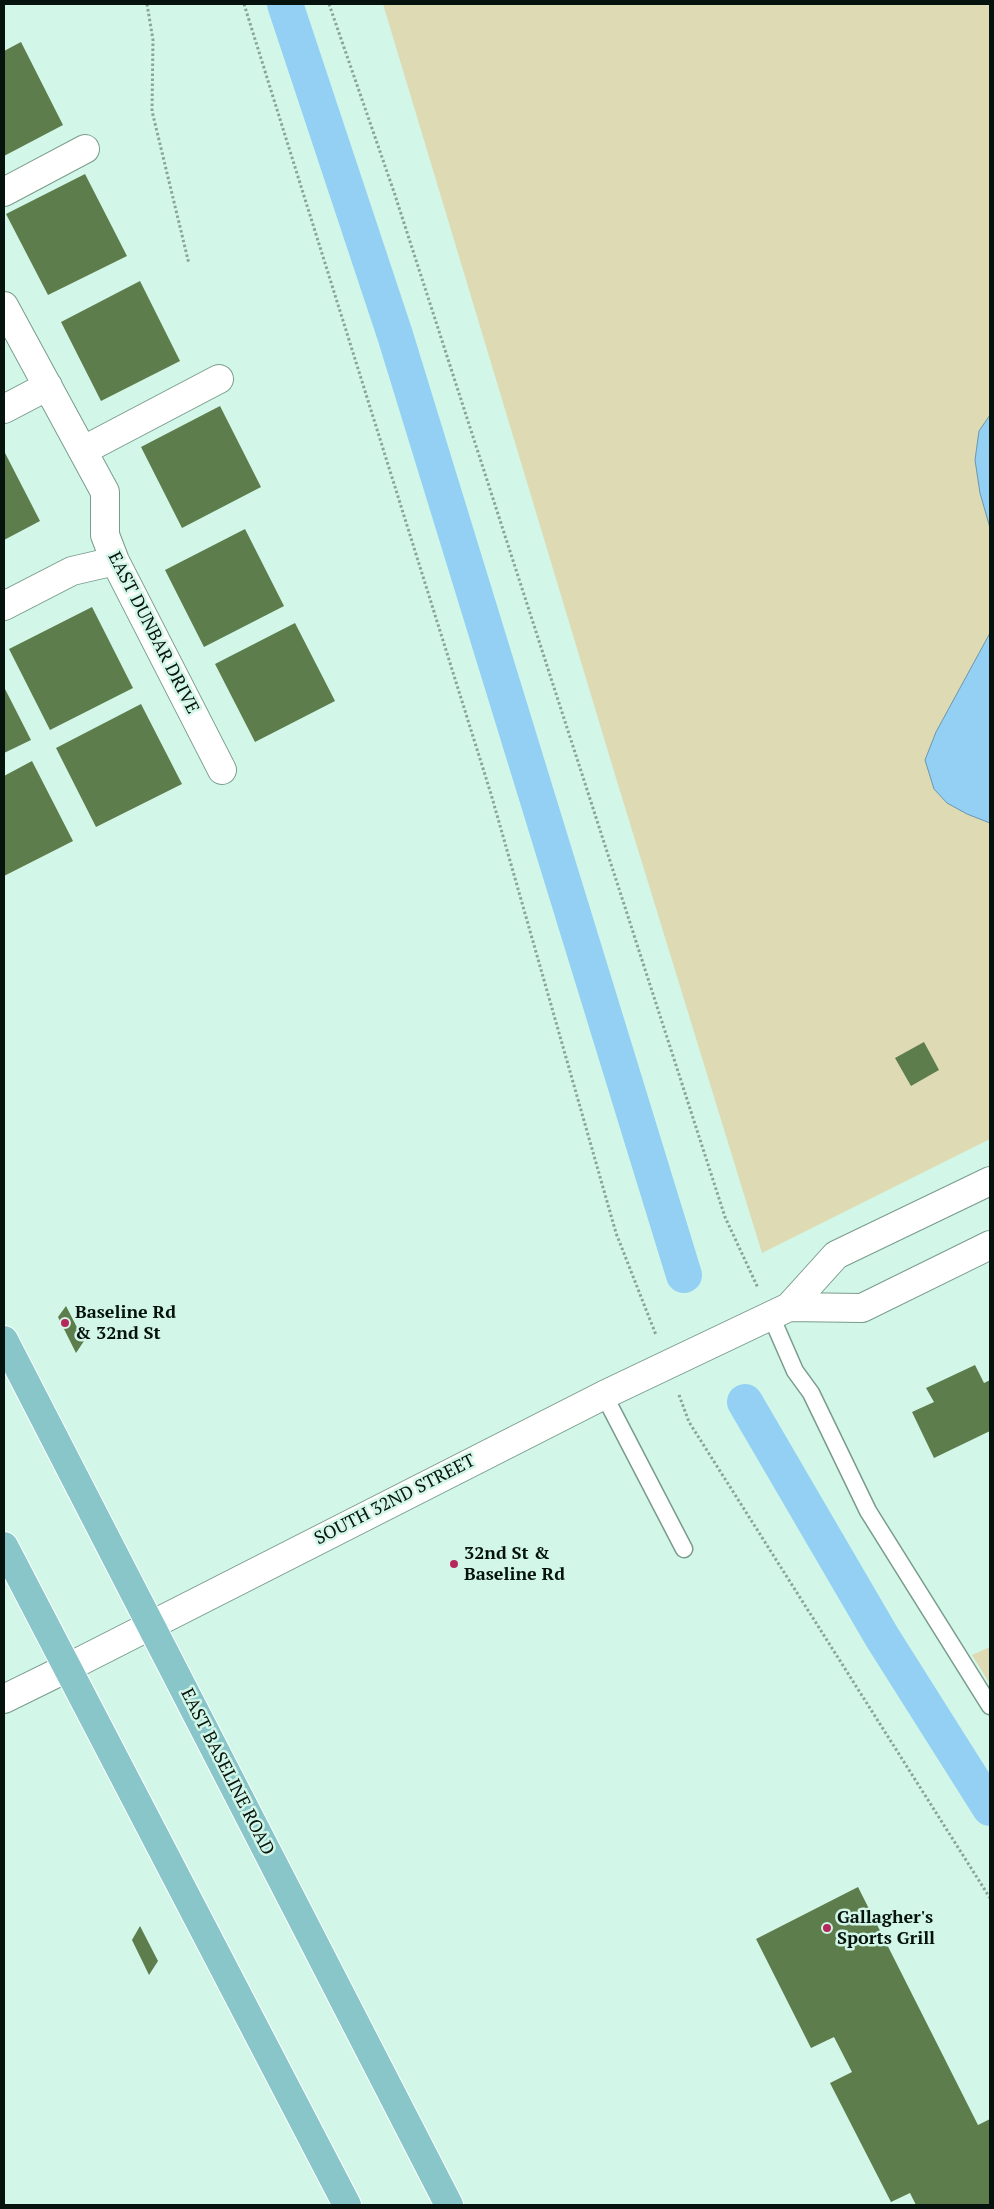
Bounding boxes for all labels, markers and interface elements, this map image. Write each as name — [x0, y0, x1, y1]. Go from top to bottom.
street label: EAST DUNBAR DRIVE — [103, 549, 203, 717]
place label: Baseline Rd & 32nd St — [75, 1302, 176, 1345]
marker: Baseline Rd & 32nd St — [59, 1317, 71, 1329]
street label: SOUTH 32ND STREET — [311, 1450, 479, 1550]
place label: 32nd St & Baseline Rd — [464, 1543, 565, 1586]
marker: 32nd St & Baseline Rd — [448, 1558, 460, 1570]
street label: EAST BASELINE ROAD — [176, 1685, 278, 1859]
place label: Gallagher's Sports Grill — [837, 1907, 935, 1950]
marker: Gallagher's Sports Grill — [821, 1922, 833, 1934]

